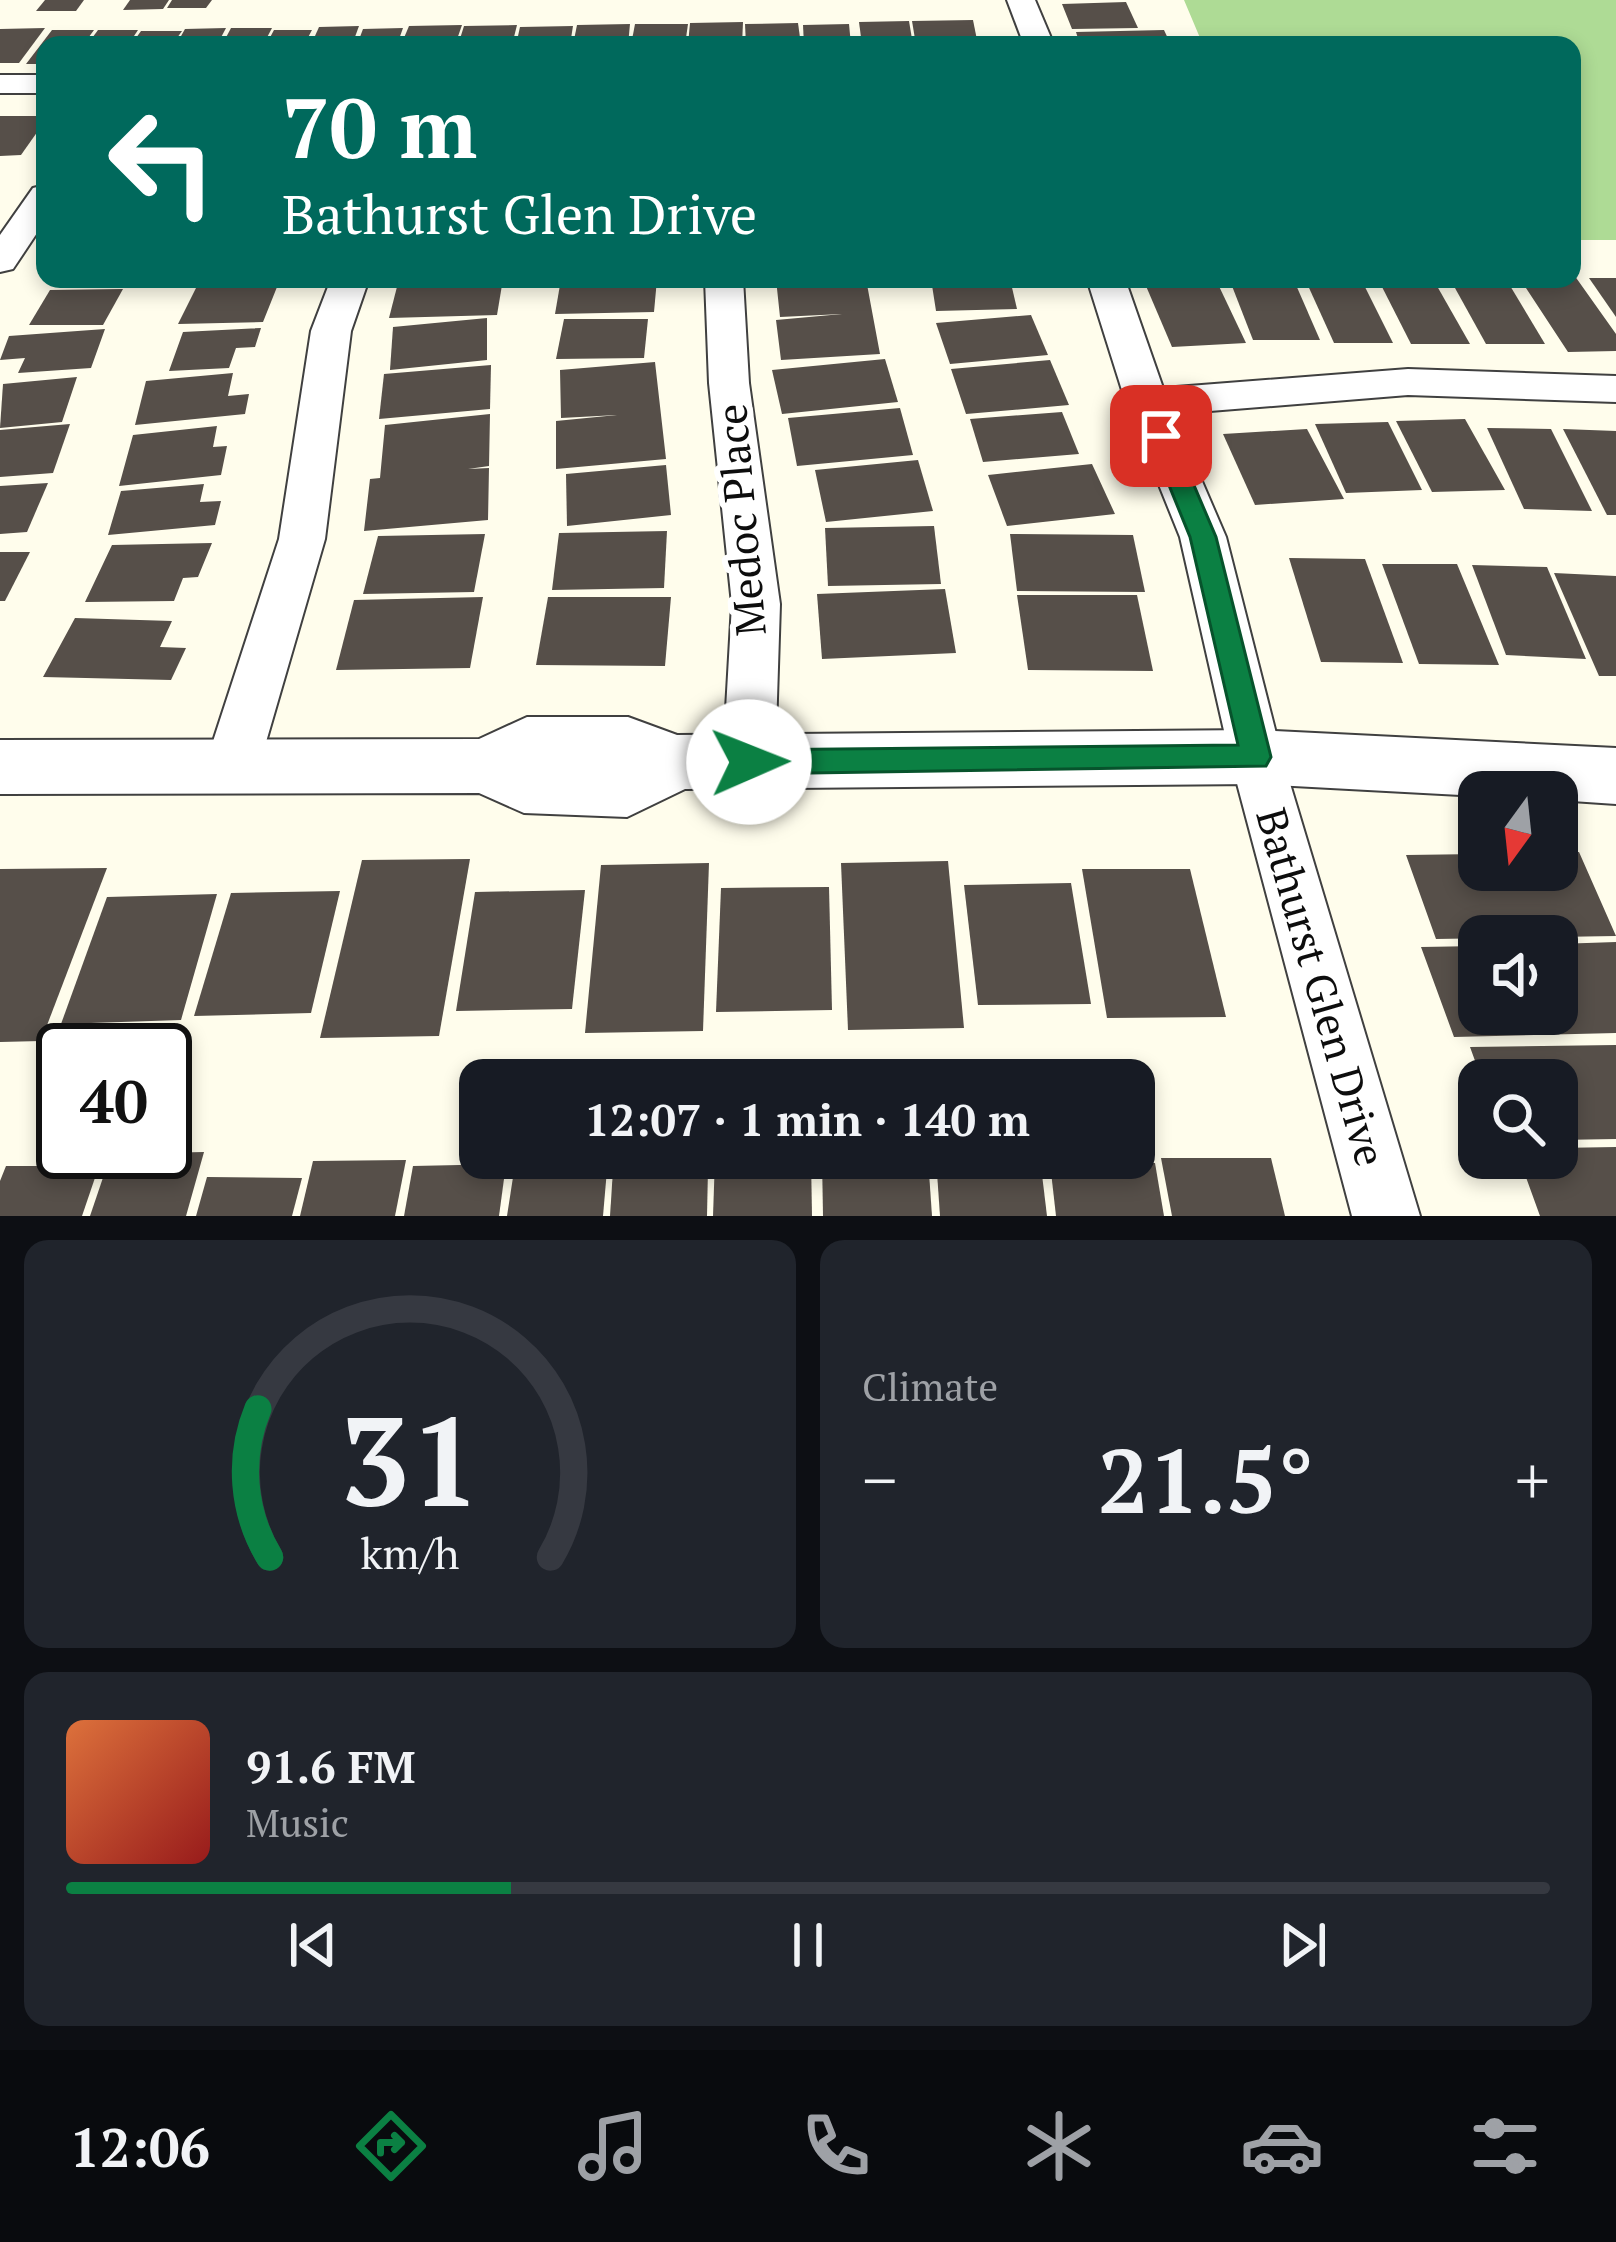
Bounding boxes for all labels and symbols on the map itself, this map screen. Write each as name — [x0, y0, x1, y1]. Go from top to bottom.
pin — [1110, 385, 1212, 487]
street label: Medoc Place — [702, 402, 778, 638]
position arrow — [686, 699, 812, 825]
north arrow — [1458, 771, 1578, 891]
street label: Bathurst Glen Drive — [1244, 801, 1400, 1172]
speed limit sign: 40 — [36, 1023, 192, 1179]

